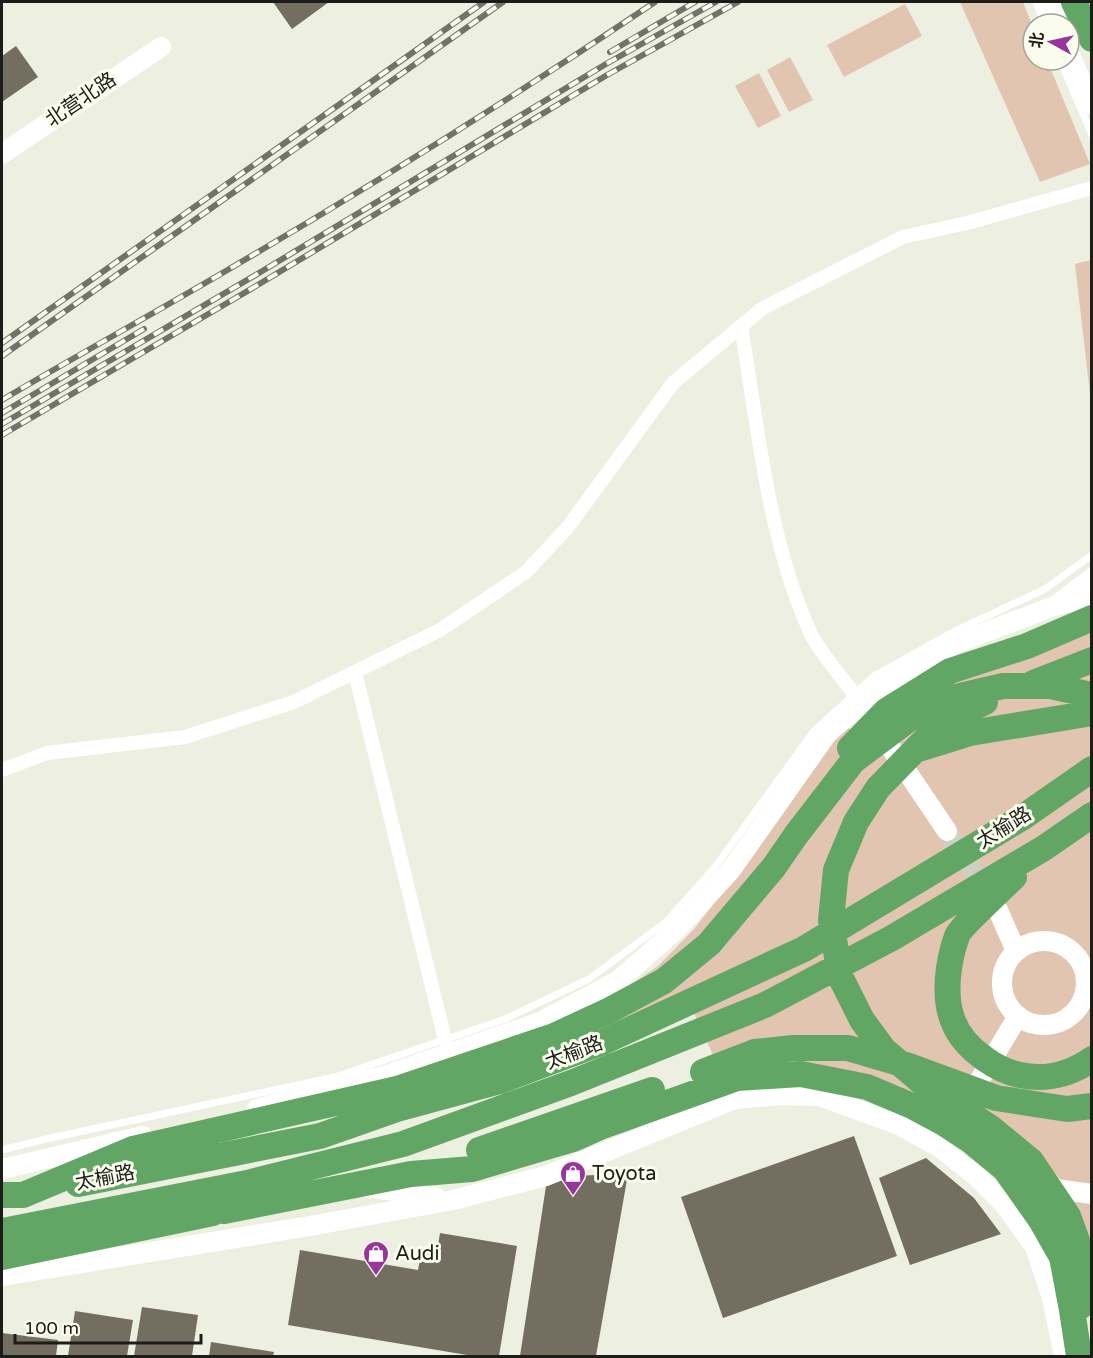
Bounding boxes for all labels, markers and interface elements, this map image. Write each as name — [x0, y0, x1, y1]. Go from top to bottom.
north arrow — [1021, 12, 1081, 72]
text: 北 — [1026, 31, 1048, 49]
street label: 北营北路 — [41, 68, 121, 132]
street label: 太榆路 — [972, 802, 1036, 854]
street label: 太榆路 — [542, 1031, 606, 1075]
shop icon: Toyota — [558, 1159, 588, 1197]
street label: 太榆路 — [73, 1160, 137, 1196]
place label: Toyota — [592, 1162, 656, 1186]
shop icon: Audi — [361, 1239, 391, 1277]
place label: Audi — [395, 1242, 439, 1266]
scale bar — [15, 1307, 201, 1345]
text: 100 m — [24, 1317, 79, 1339]

